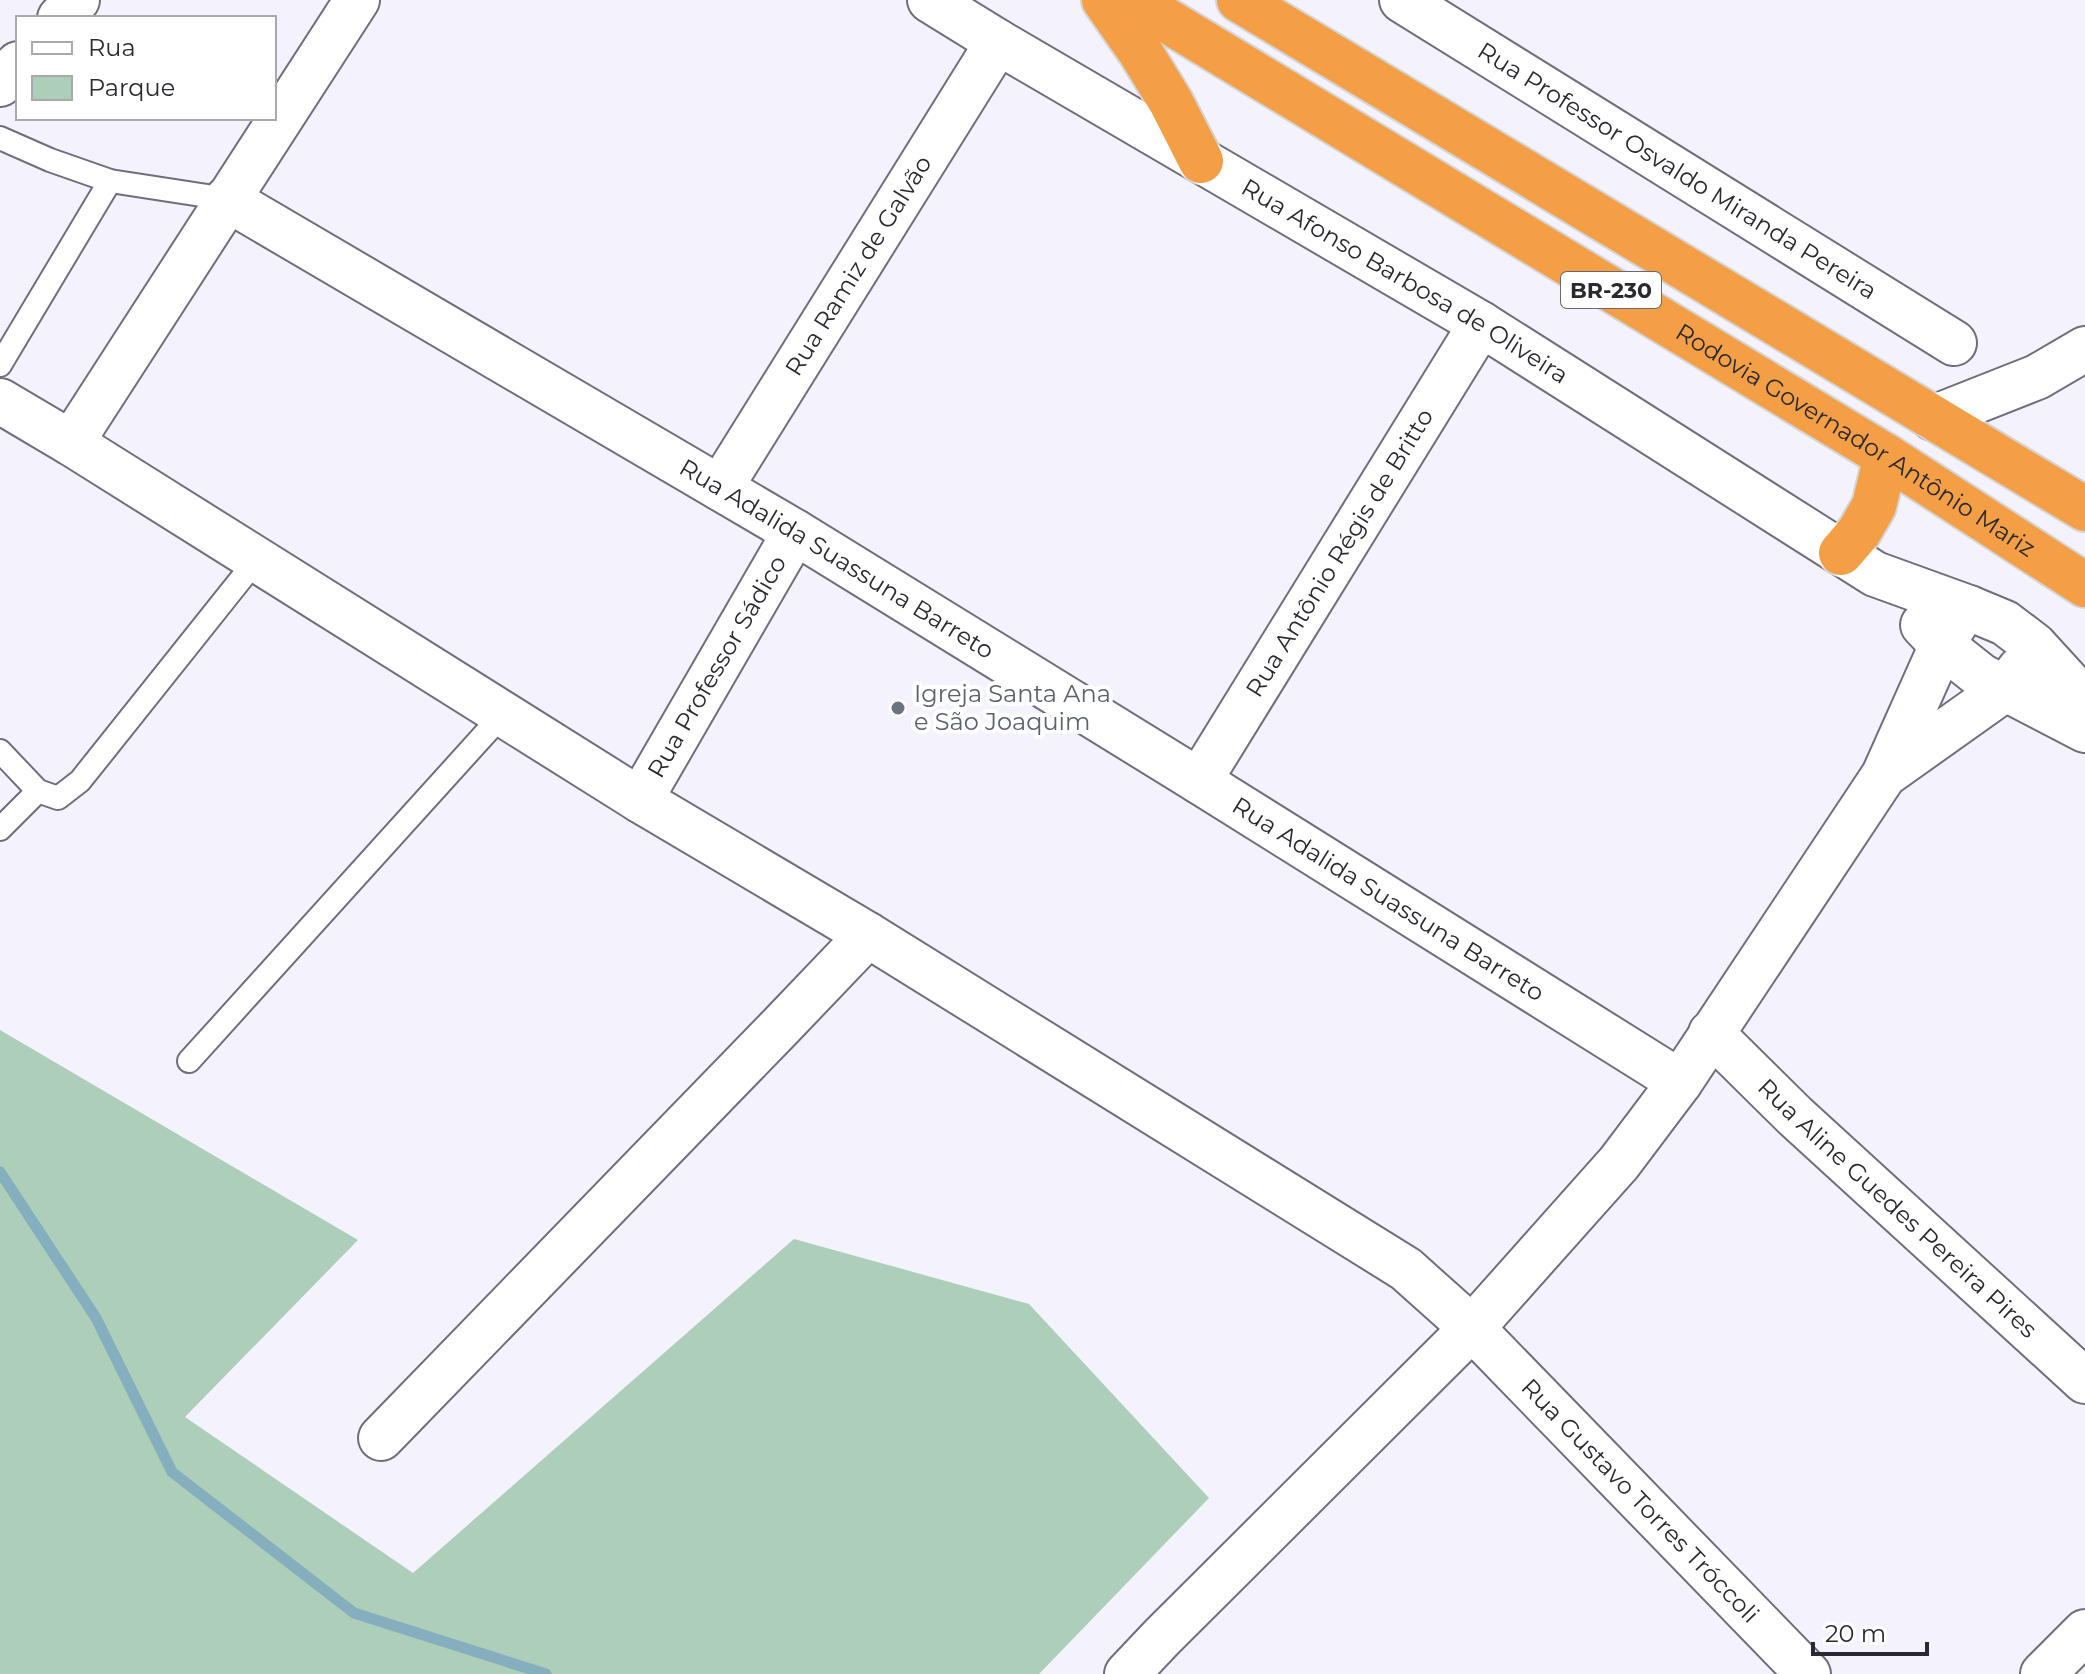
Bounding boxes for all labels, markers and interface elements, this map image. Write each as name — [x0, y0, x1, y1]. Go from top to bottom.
legend — [16, 16, 276, 120]
text: Rua — [88, 33, 136, 62]
street label: Rua Professor Osvaldo Miranda Pereira — [1473, 36, 1882, 305]
text: Parque — [88, 73, 175, 102]
street label: Rua Ramiz de Galvão — [779, 150, 938, 381]
street label: Rua Afonso Barbosa de Oliveira — [1237, 172, 1574, 390]
road number: BR-230 — [1561, 272, 1661, 308]
street label: Rodovia Governador Antônio Mariz — [1671, 317, 2041, 563]
street label: Rua Antônio Régis de Britto — [1239, 403, 1439, 702]
street label: Rua Adalida Suassuna Barreto — [674, 452, 999, 665]
street label: Rua Professor Sádico — [641, 550, 792, 783]
place label: Igreja Santa Ana e São Joaquim — [914, 679, 1111, 736]
marker: Igreja Santa Ana e São Joaquim — [889, 699, 907, 717]
street label: Rua Adalida Suassuna Barreto — [1227, 790, 1550, 1007]
street label: Rua Aline Guedes Pereira Pires — [1752, 1072, 2043, 1344]
street label: Rua Gustavo Torres Tróccoli — [1515, 1373, 1765, 1629]
scale bar — [1813, 1606, 1927, 1656]
text: 20 m — [1825, 1619, 1886, 1648]

